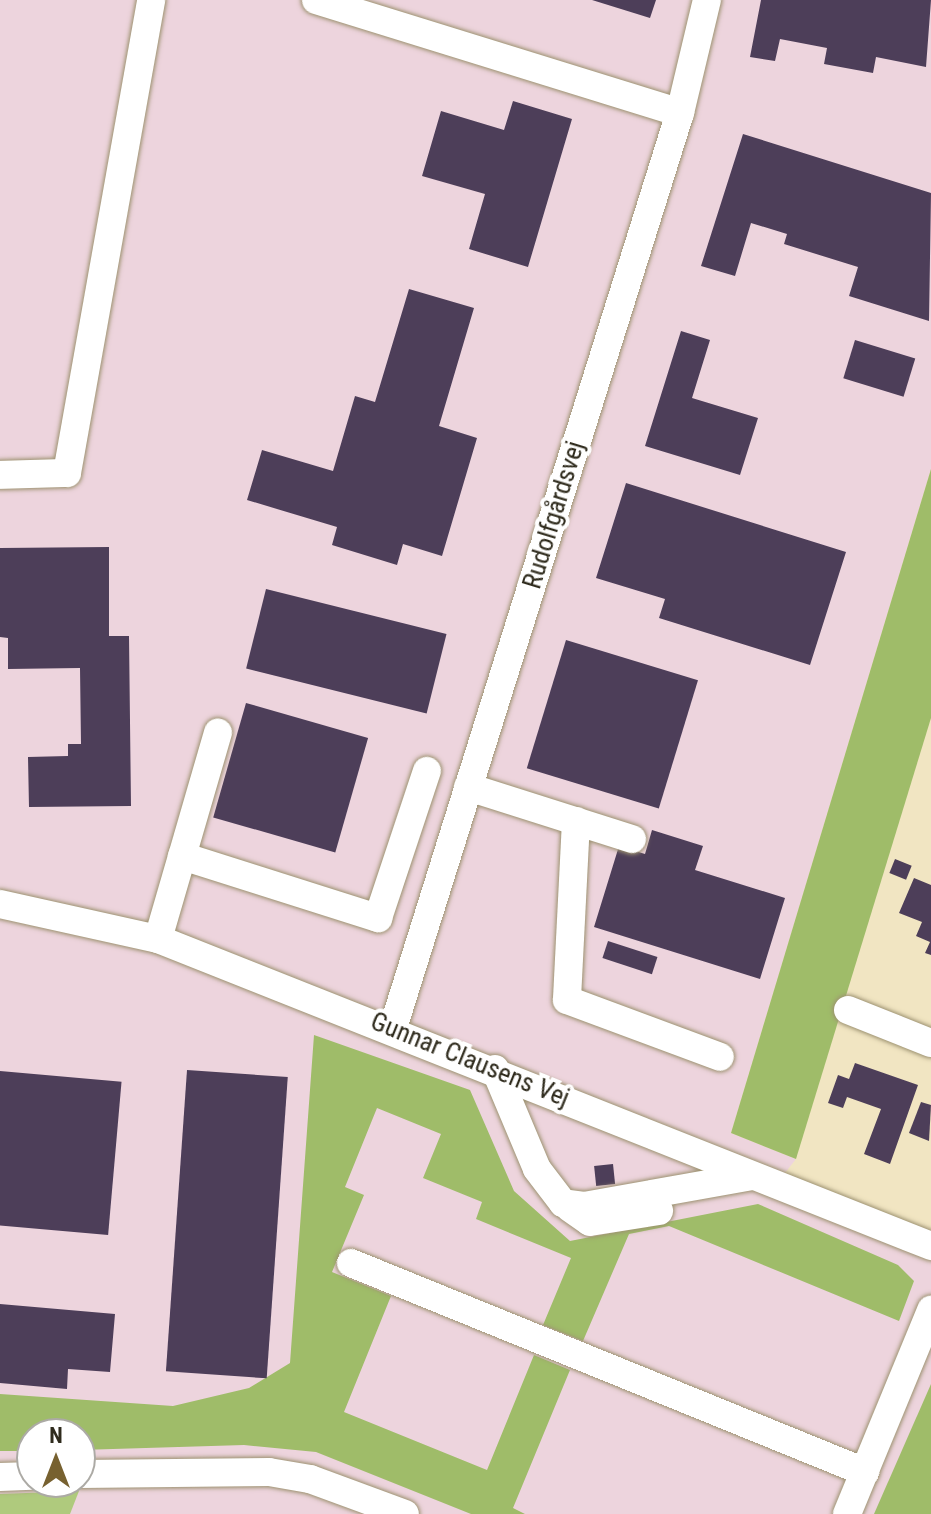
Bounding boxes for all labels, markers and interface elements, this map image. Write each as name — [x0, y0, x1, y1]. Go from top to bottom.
street label: Rudolfgårdsvej — [517, 437, 591, 593]
street label: Gunnar Clausens Vej — [366, 1006, 574, 1114]
north arrow — [16, 1418, 96, 1498]
text: N — [49, 1423, 63, 1448]

